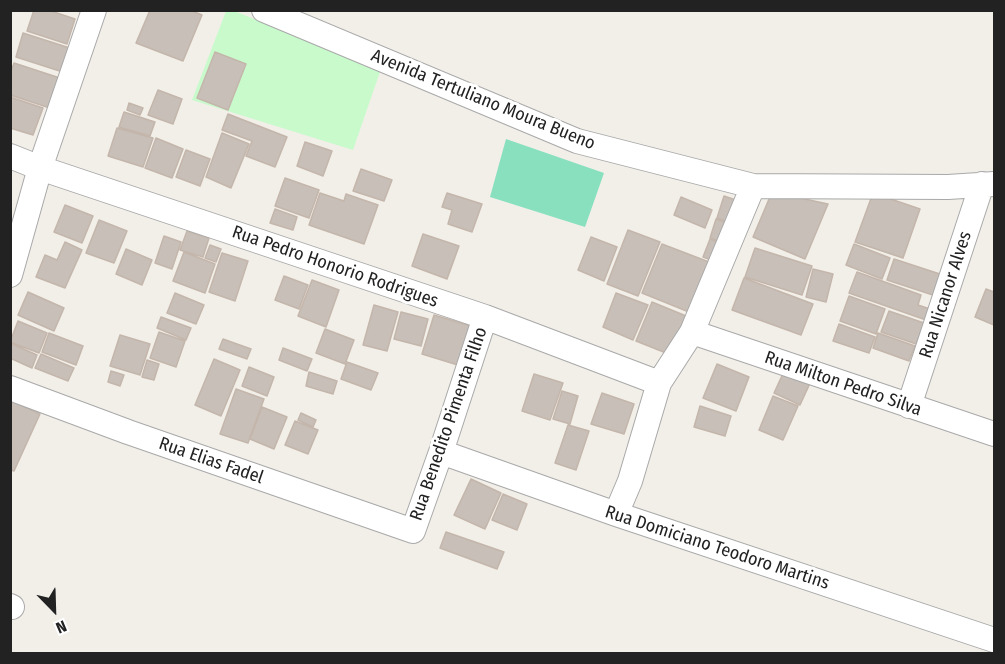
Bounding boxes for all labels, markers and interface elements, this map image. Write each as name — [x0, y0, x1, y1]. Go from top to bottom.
street label: Avenida Tertuliano Moura Bueno — [368, 45, 598, 155]
street label: Rua Pedro Honorio Rodrigues — [229, 222, 441, 312]
street label: Rua Nicanor Alves — [915, 229, 977, 361]
street label: Rua Benedito Pimenta Filho — [406, 324, 492, 524]
street label: Rua Milton Pedro Silva — [762, 347, 924, 421]
street label: Rua Elias Fadel — [156, 433, 266, 489]
street label: Rua Domiciano Teodoro Martins — [602, 501, 832, 595]
north arrow — [24, 580, 84, 640]
text: N — [53, 616, 69, 638]

